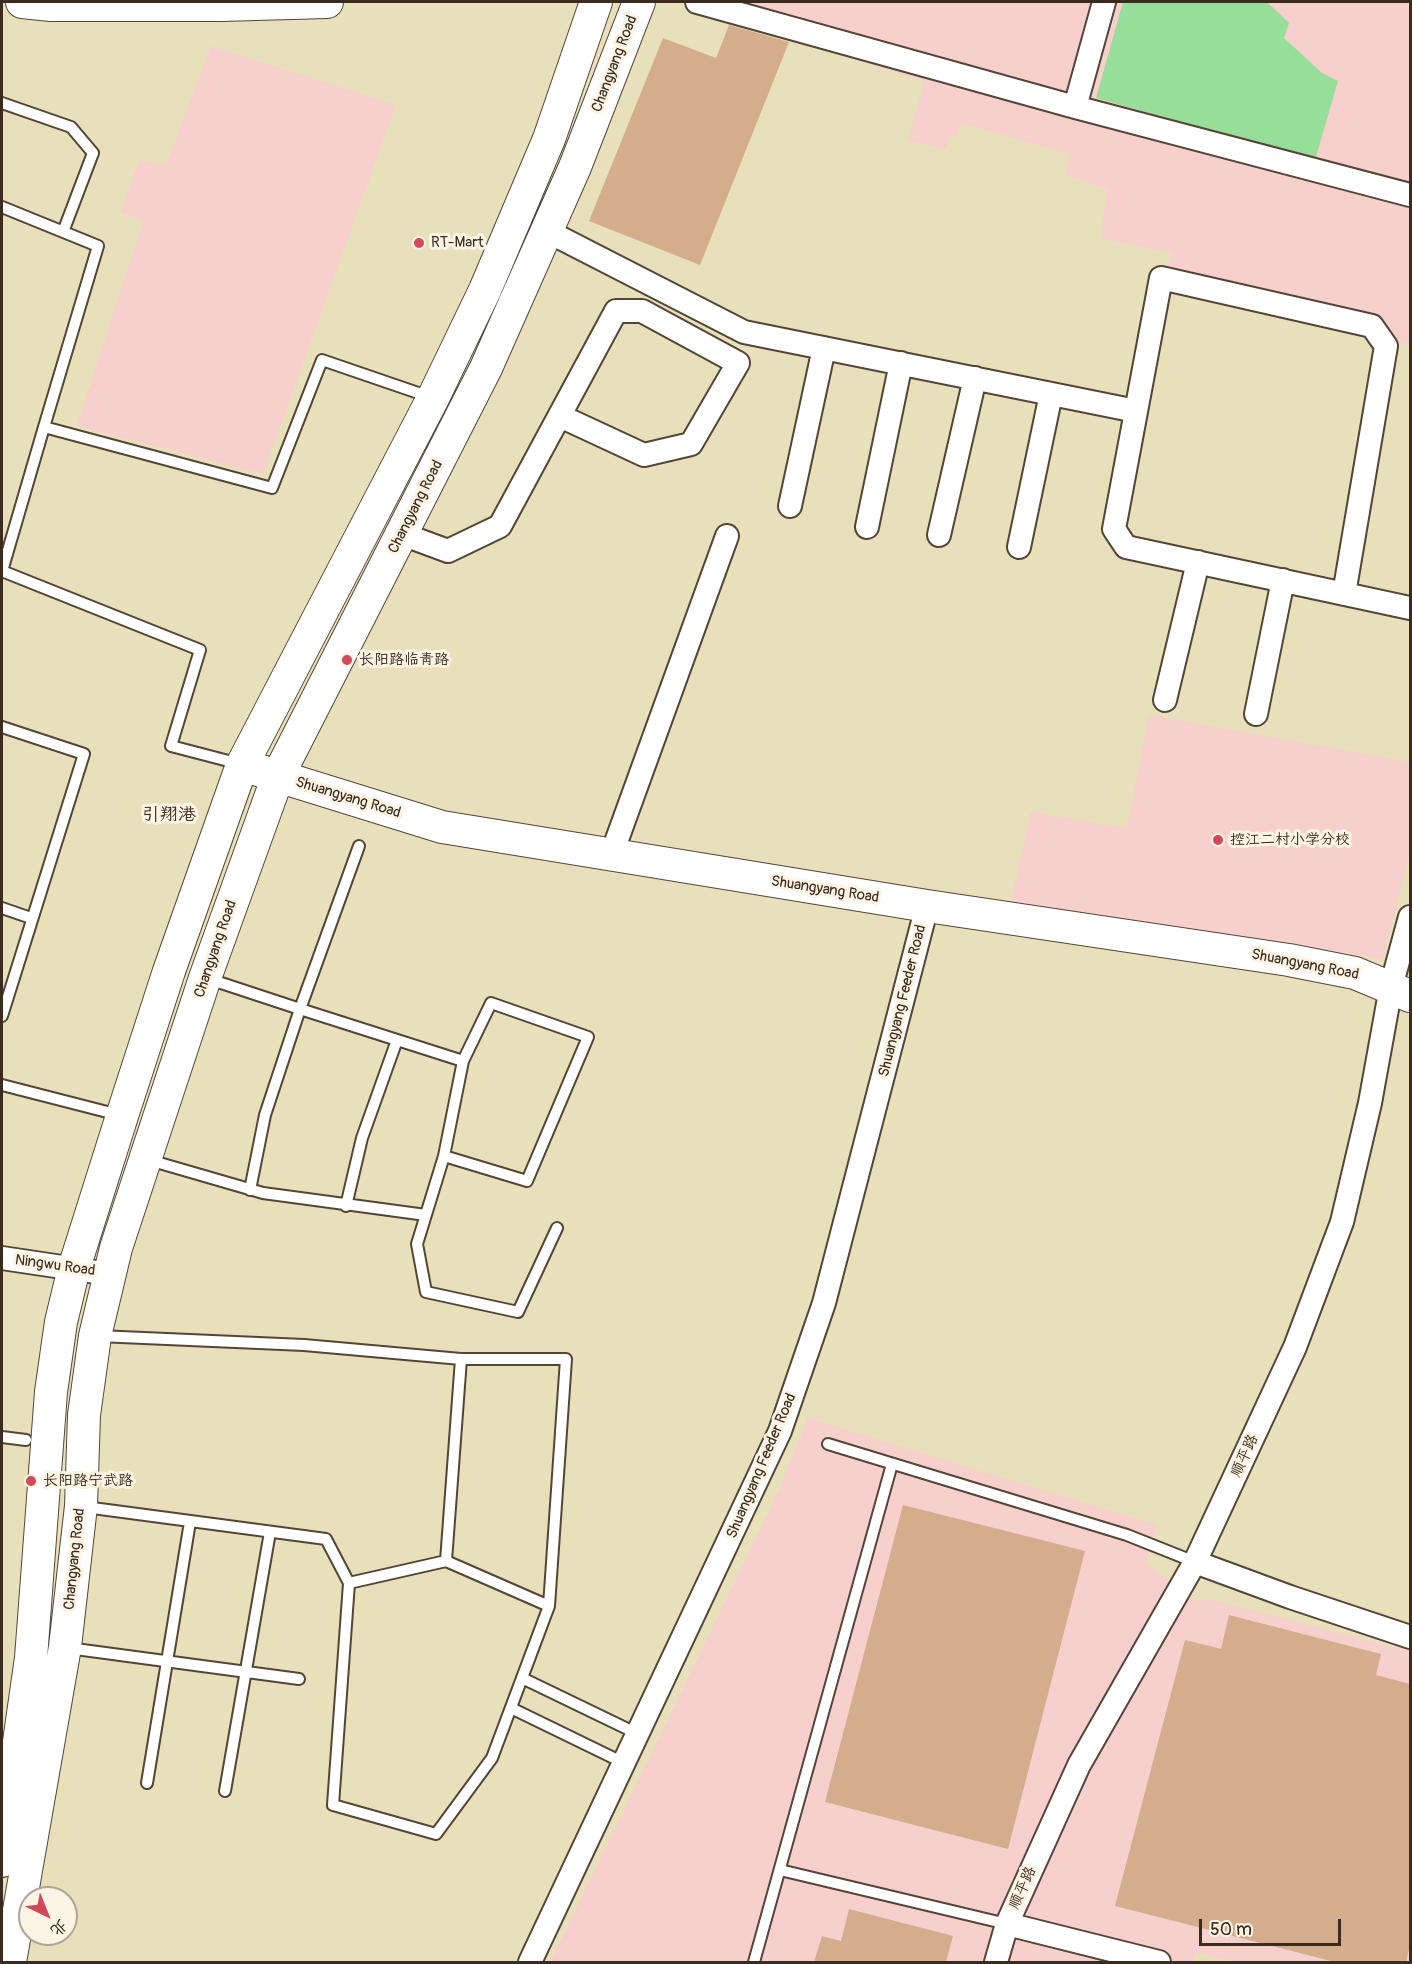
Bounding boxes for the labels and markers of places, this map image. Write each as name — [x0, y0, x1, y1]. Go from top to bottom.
place label: RT-Mart — [431, 234, 484, 252]
marker: RT-Mart — [412, 236, 426, 250]
place label: 长阳路临青路 — [359, 651, 449, 669]
marker: 长阳路临青路 — [340, 653, 354, 667]
place label: 控江二村小学分校 — [1230, 831, 1350, 849]
marker: 控江二村小学分校 — [1211, 833, 1225, 847]
place label: 长阳路宁武路 — [43, 1472, 133, 1490]
marker: 长阳路宁武路 — [24, 1474, 38, 1488]

